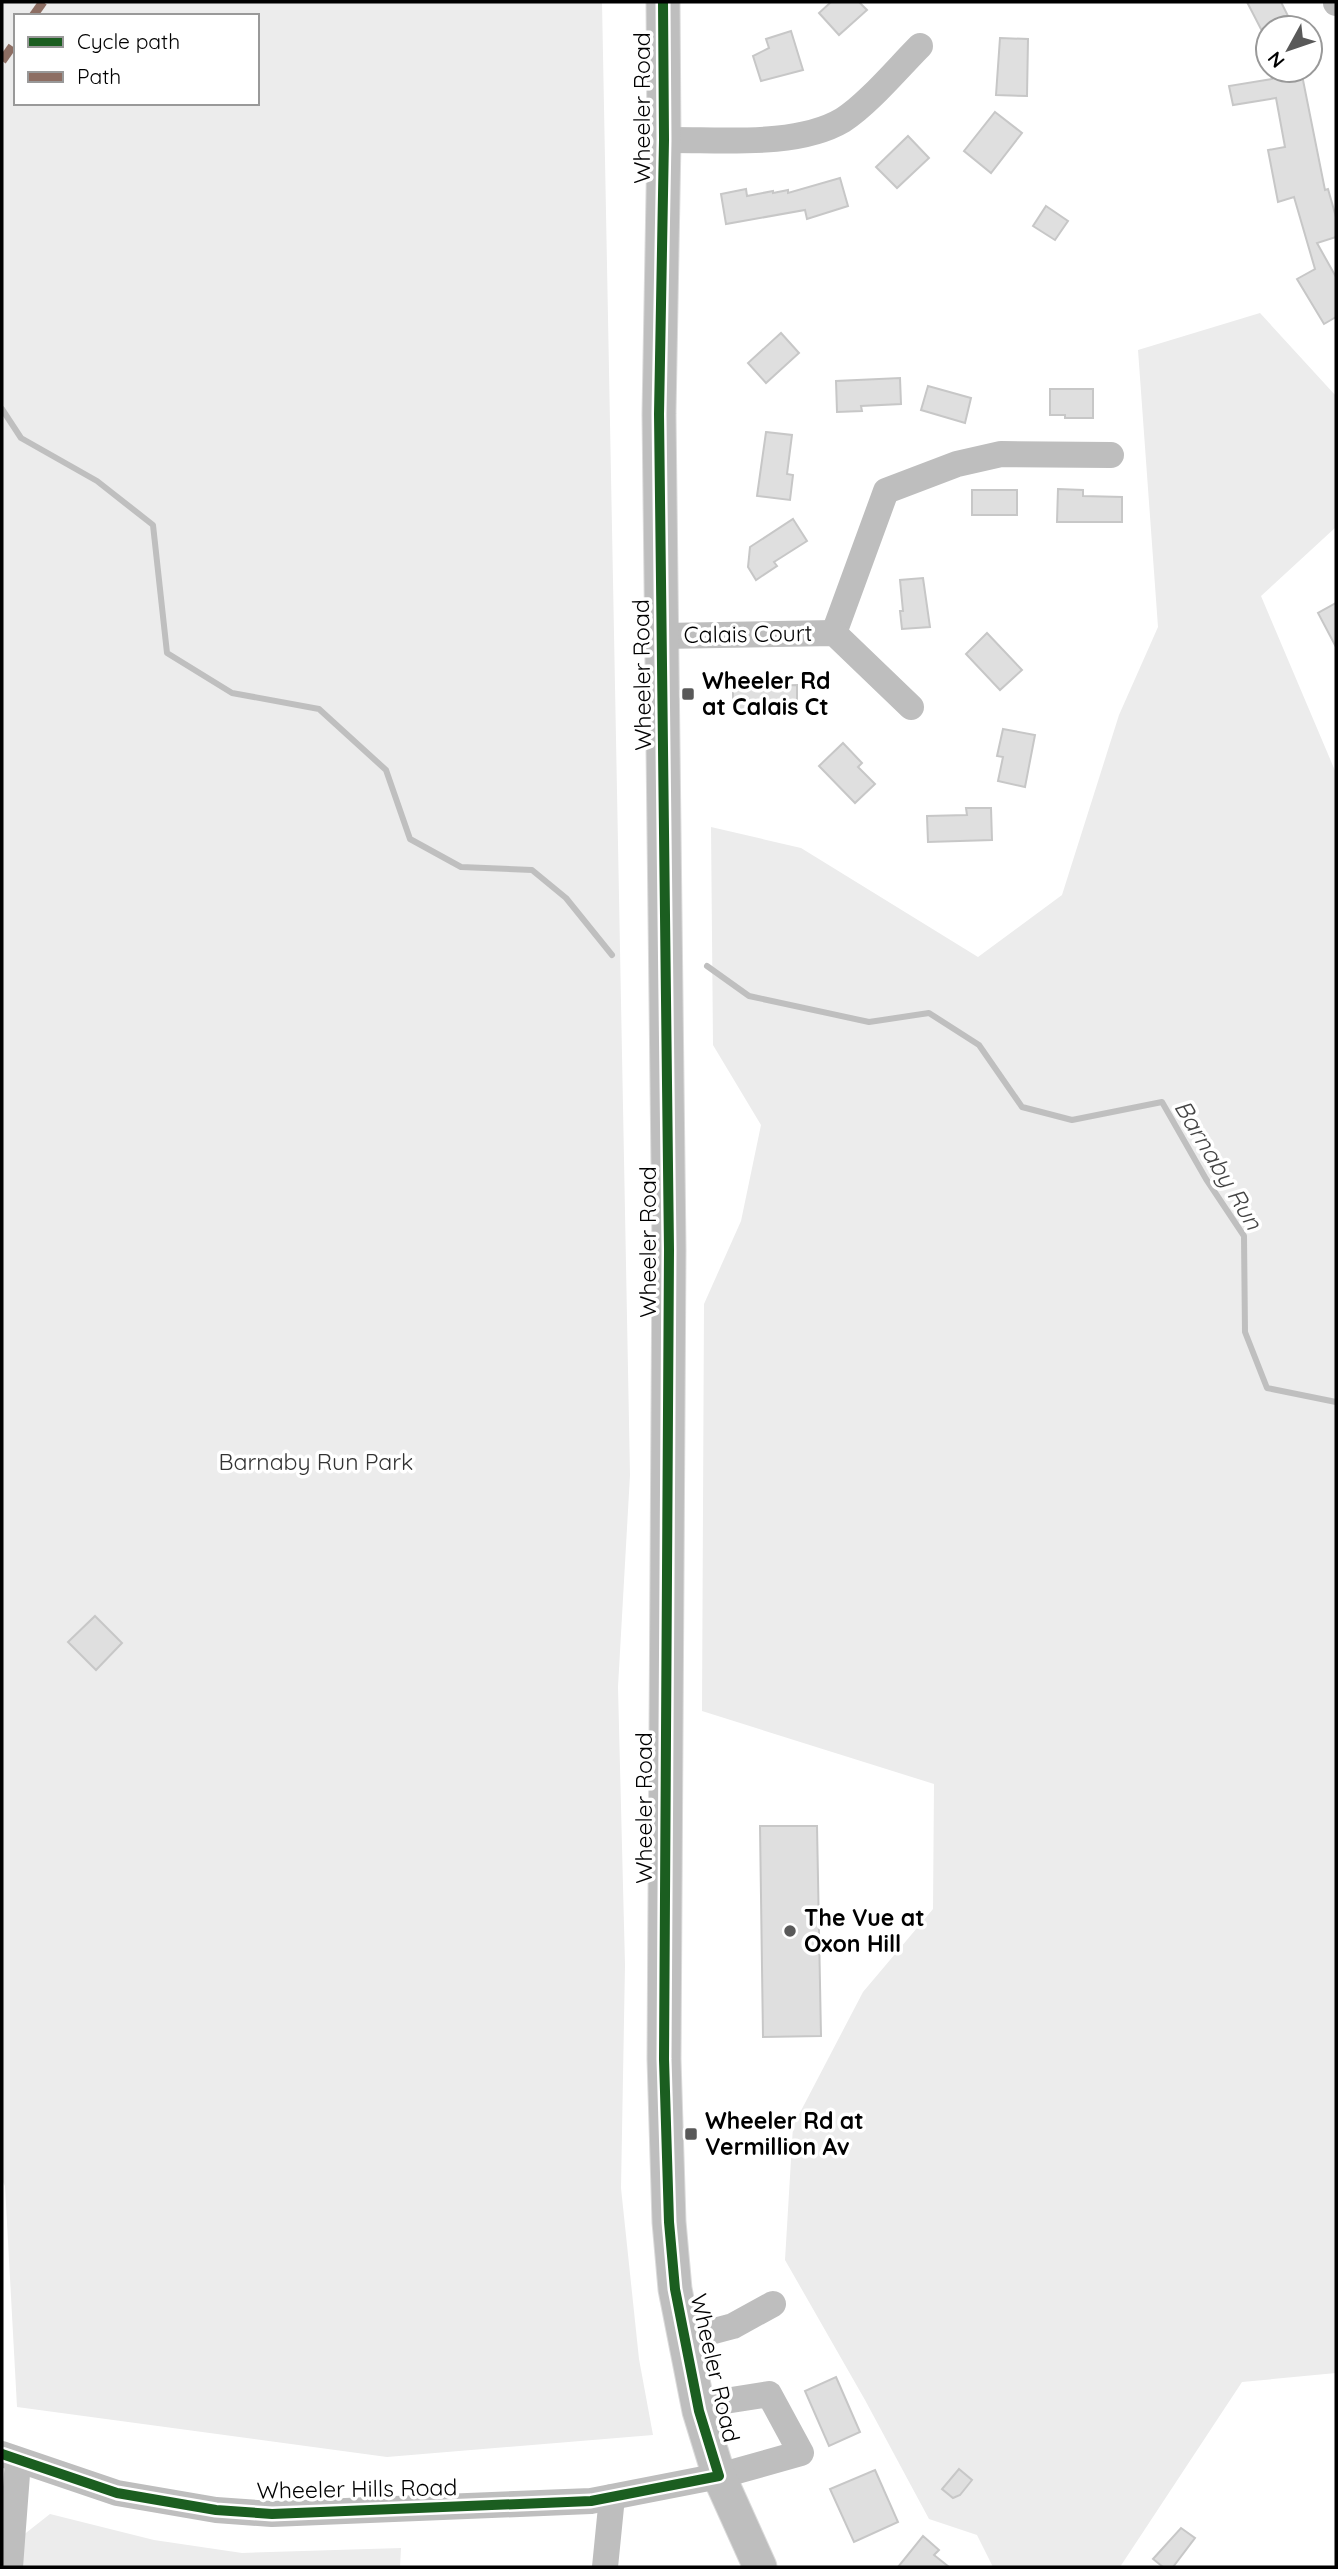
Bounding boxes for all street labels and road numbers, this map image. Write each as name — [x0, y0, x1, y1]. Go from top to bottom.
street label: Wheeler Road — [627, 32, 656, 184]
street label: Wheeler Road — [626, 599, 657, 751]
street label: Calais Court — [683, 618, 813, 649]
street label: Wheeler Road — [633, 1166, 662, 1318]
street label: Wheeler Road — [629, 1732, 658, 1884]
street label: Wheeler Road — [684, 2291, 747, 2445]
street label: Wheeler Hills Road — [256, 2472, 458, 2505]

